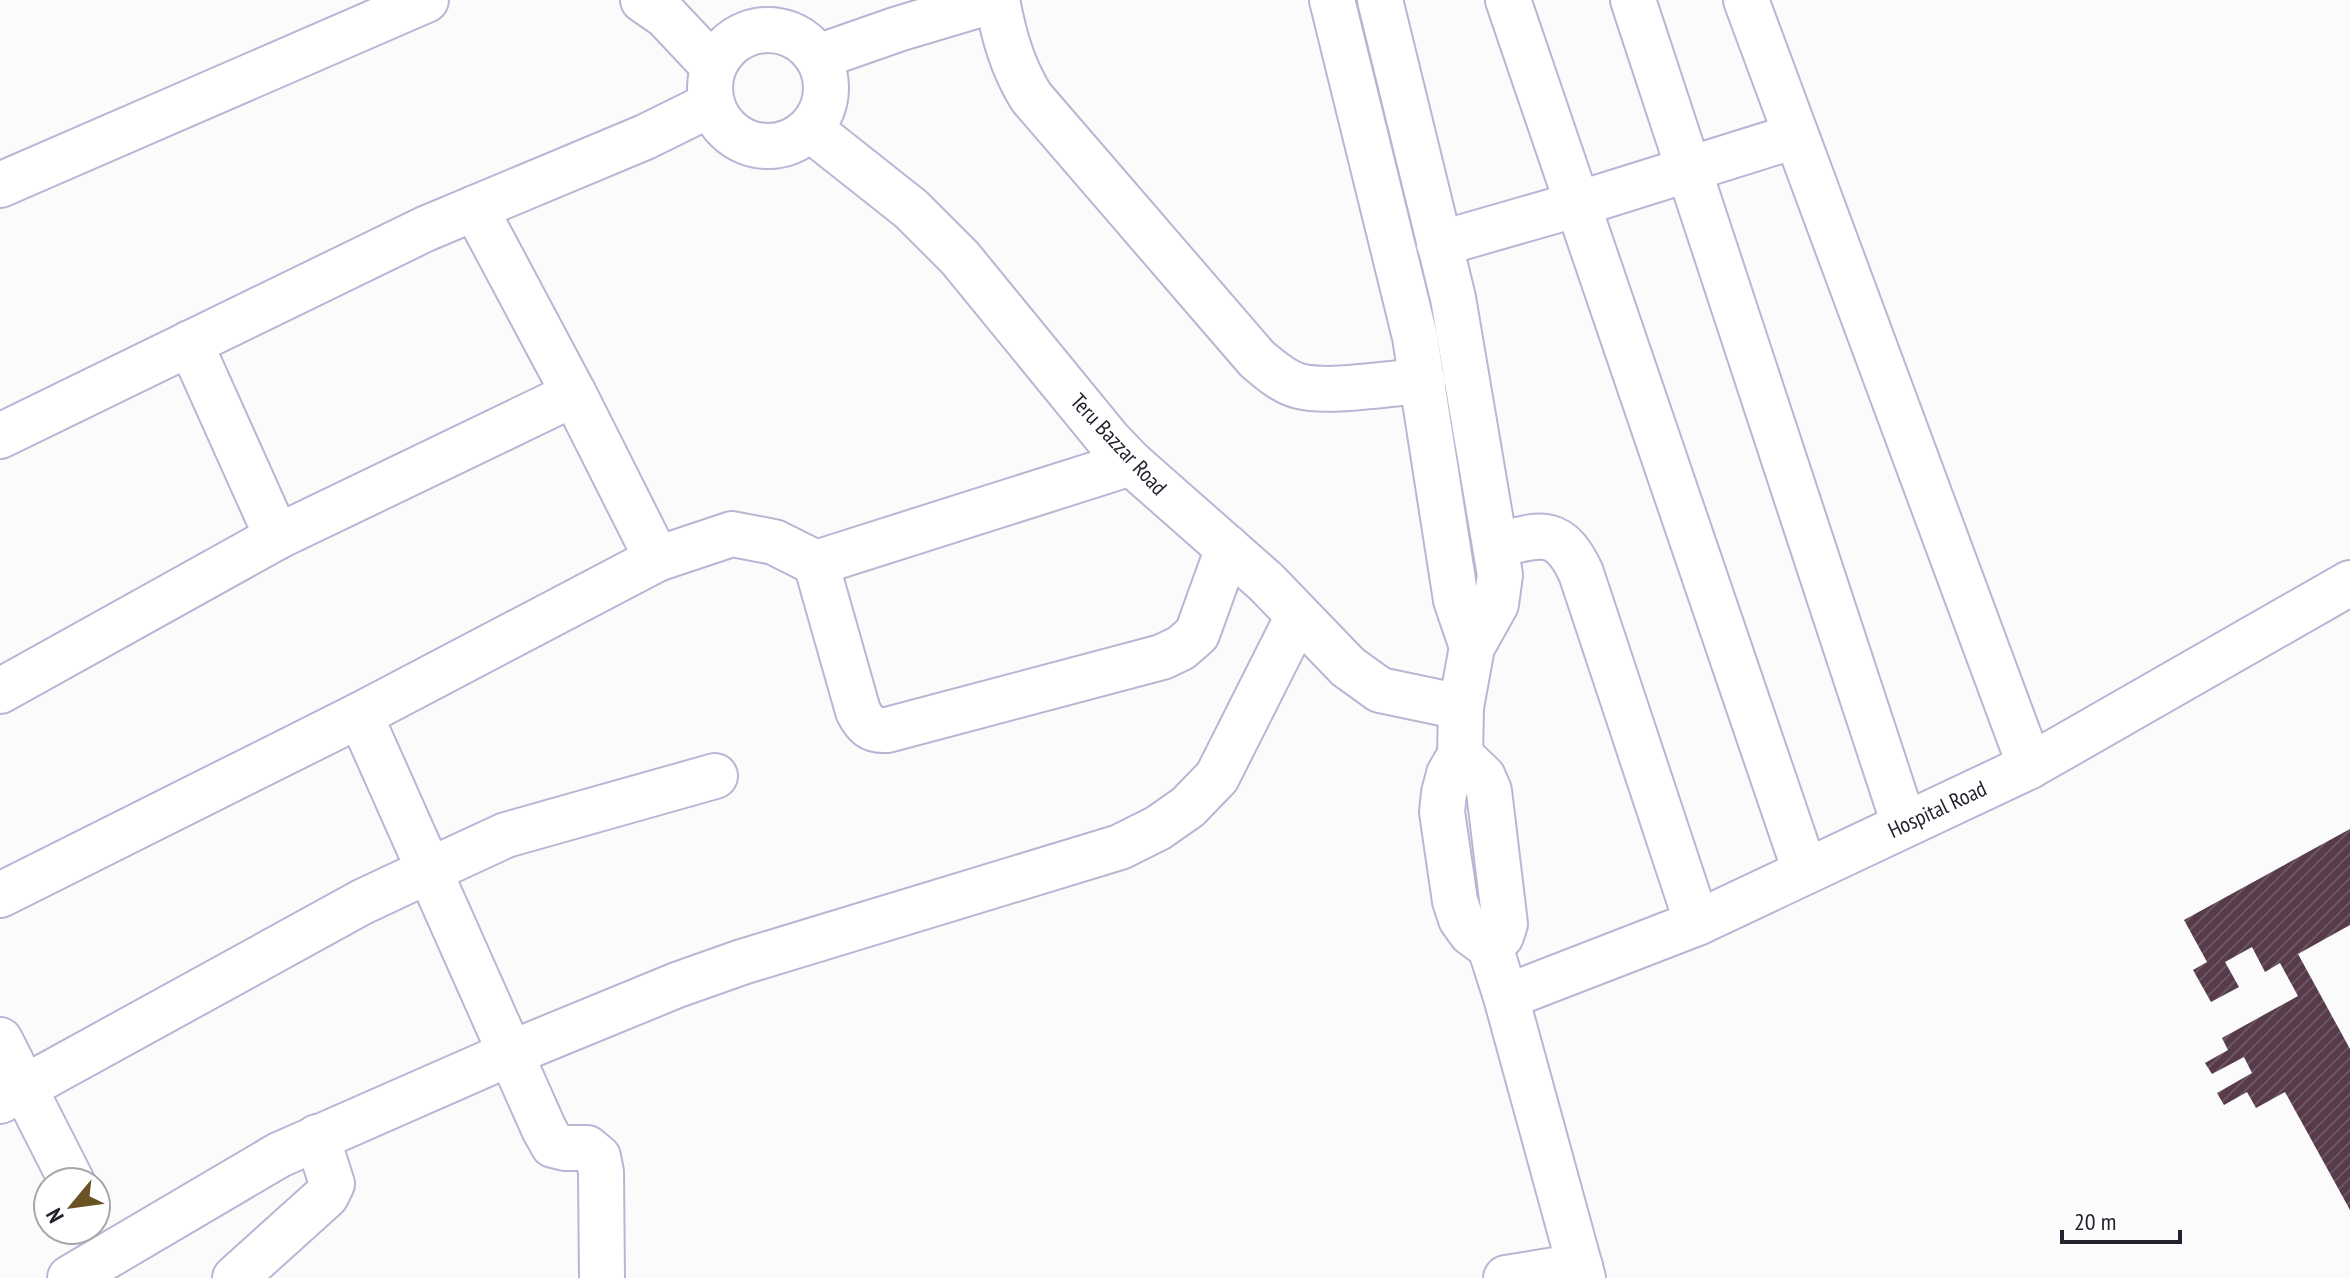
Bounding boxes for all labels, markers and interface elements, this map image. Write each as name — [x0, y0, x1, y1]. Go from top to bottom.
street label: Teru Bazzar Road — [1065, 387, 1173, 501]
street label: Hospital Road — [1883, 774, 1991, 844]
north arrow — [32, 1166, 112, 1246]
scale bar — [2062, 1194, 2180, 1244]
text: N — [39, 1204, 70, 1228]
text: 20 m — [2074, 1206, 2116, 1237]

